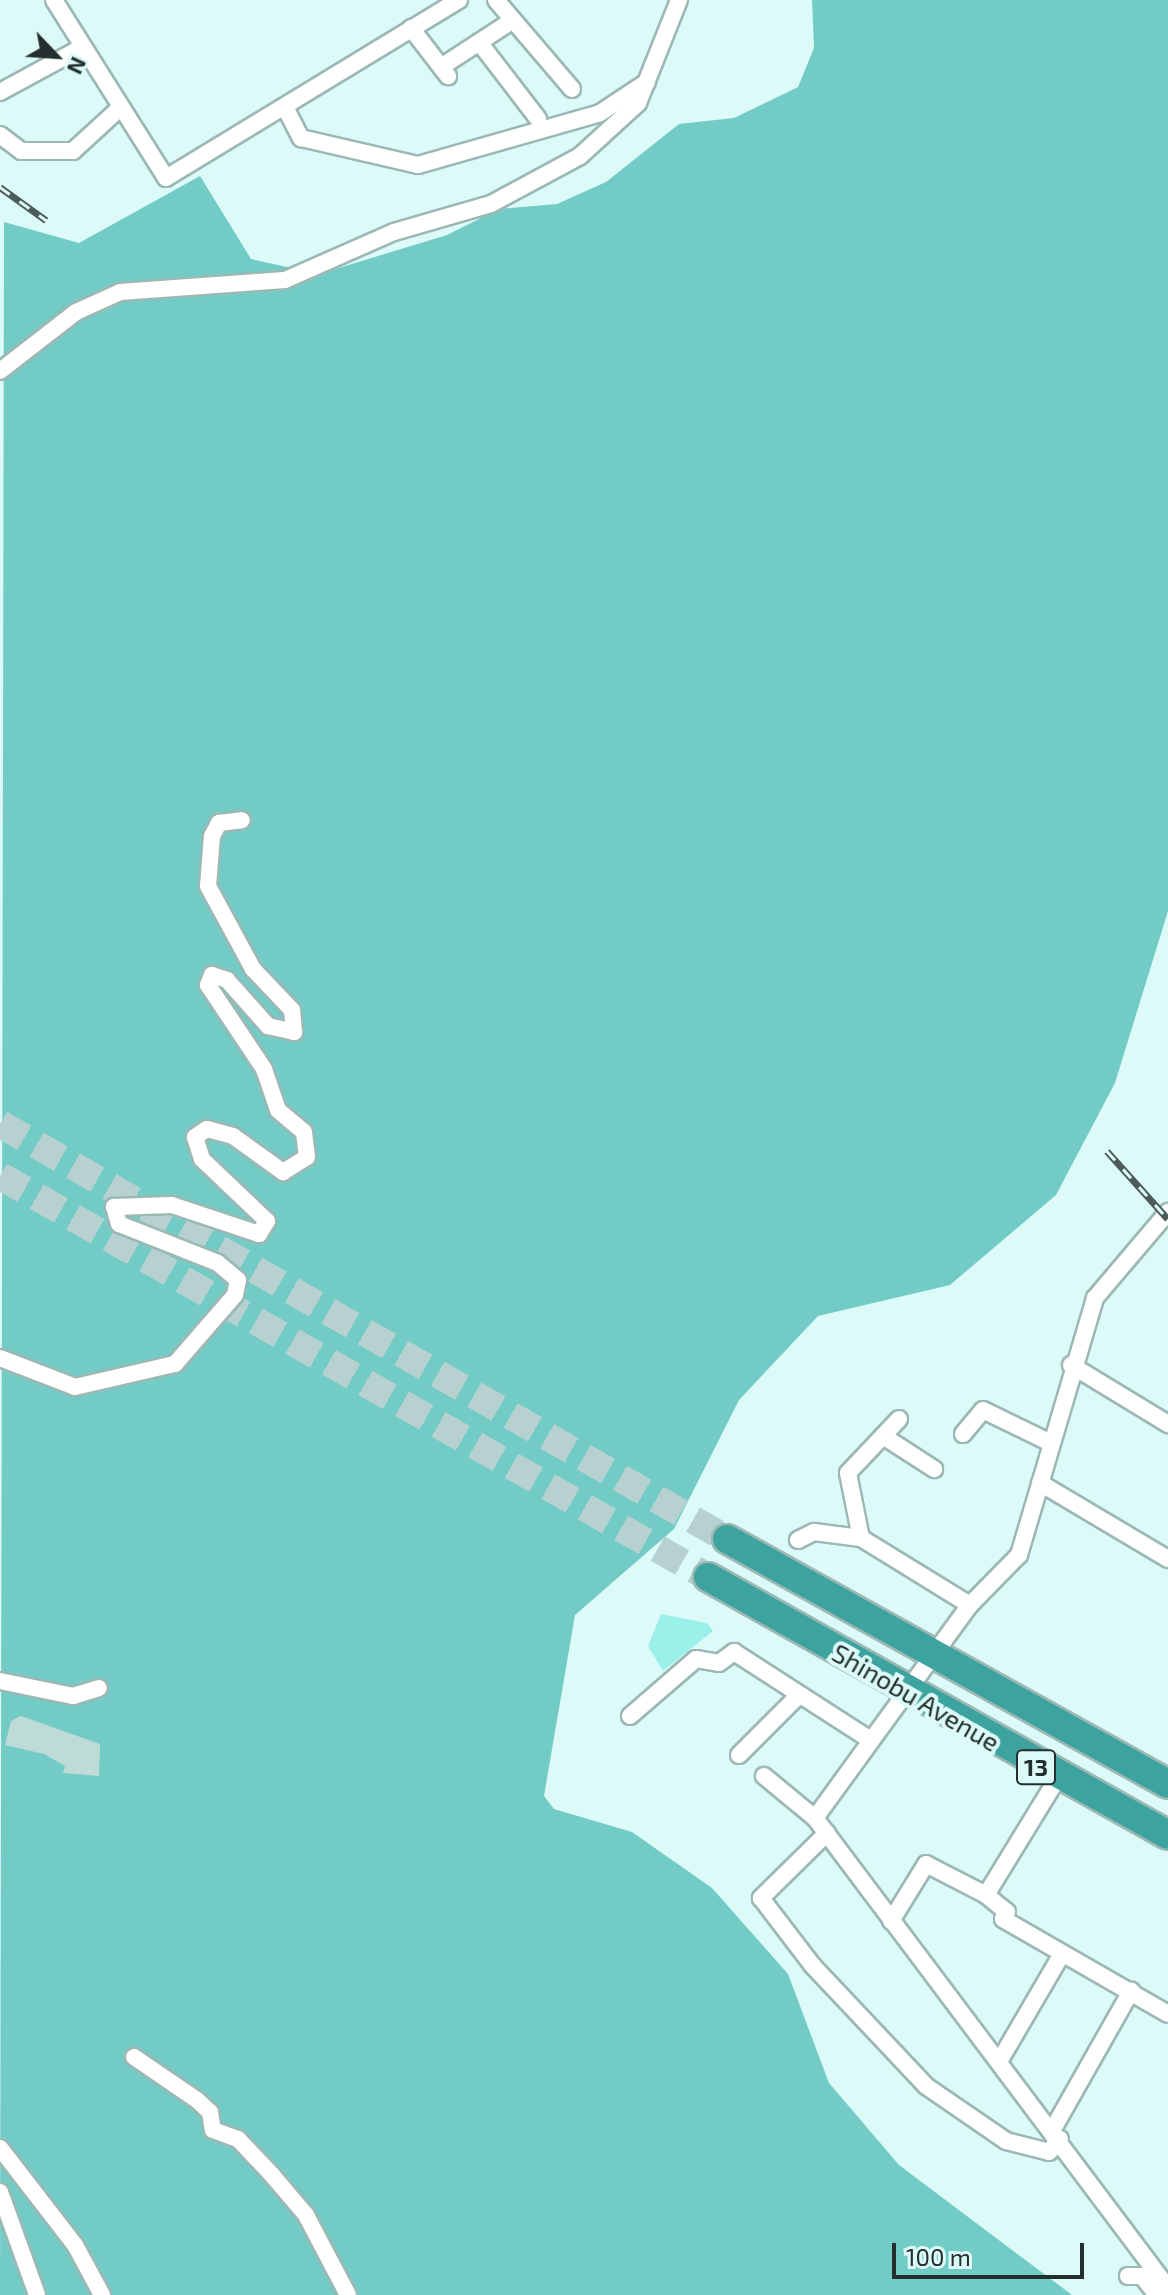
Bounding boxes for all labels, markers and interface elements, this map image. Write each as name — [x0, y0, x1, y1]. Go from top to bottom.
north arrow — [16, 16, 96, 96]
text: N — [63, 53, 93, 79]
street label: Shinobu Avenue — [827, 1636, 1005, 1758]
road number: 13 — [1016, 1747, 1056, 1787]
scale bar — [896, 2227, 1088, 2277]
text: 100 m — [906, 2242, 971, 2271]

